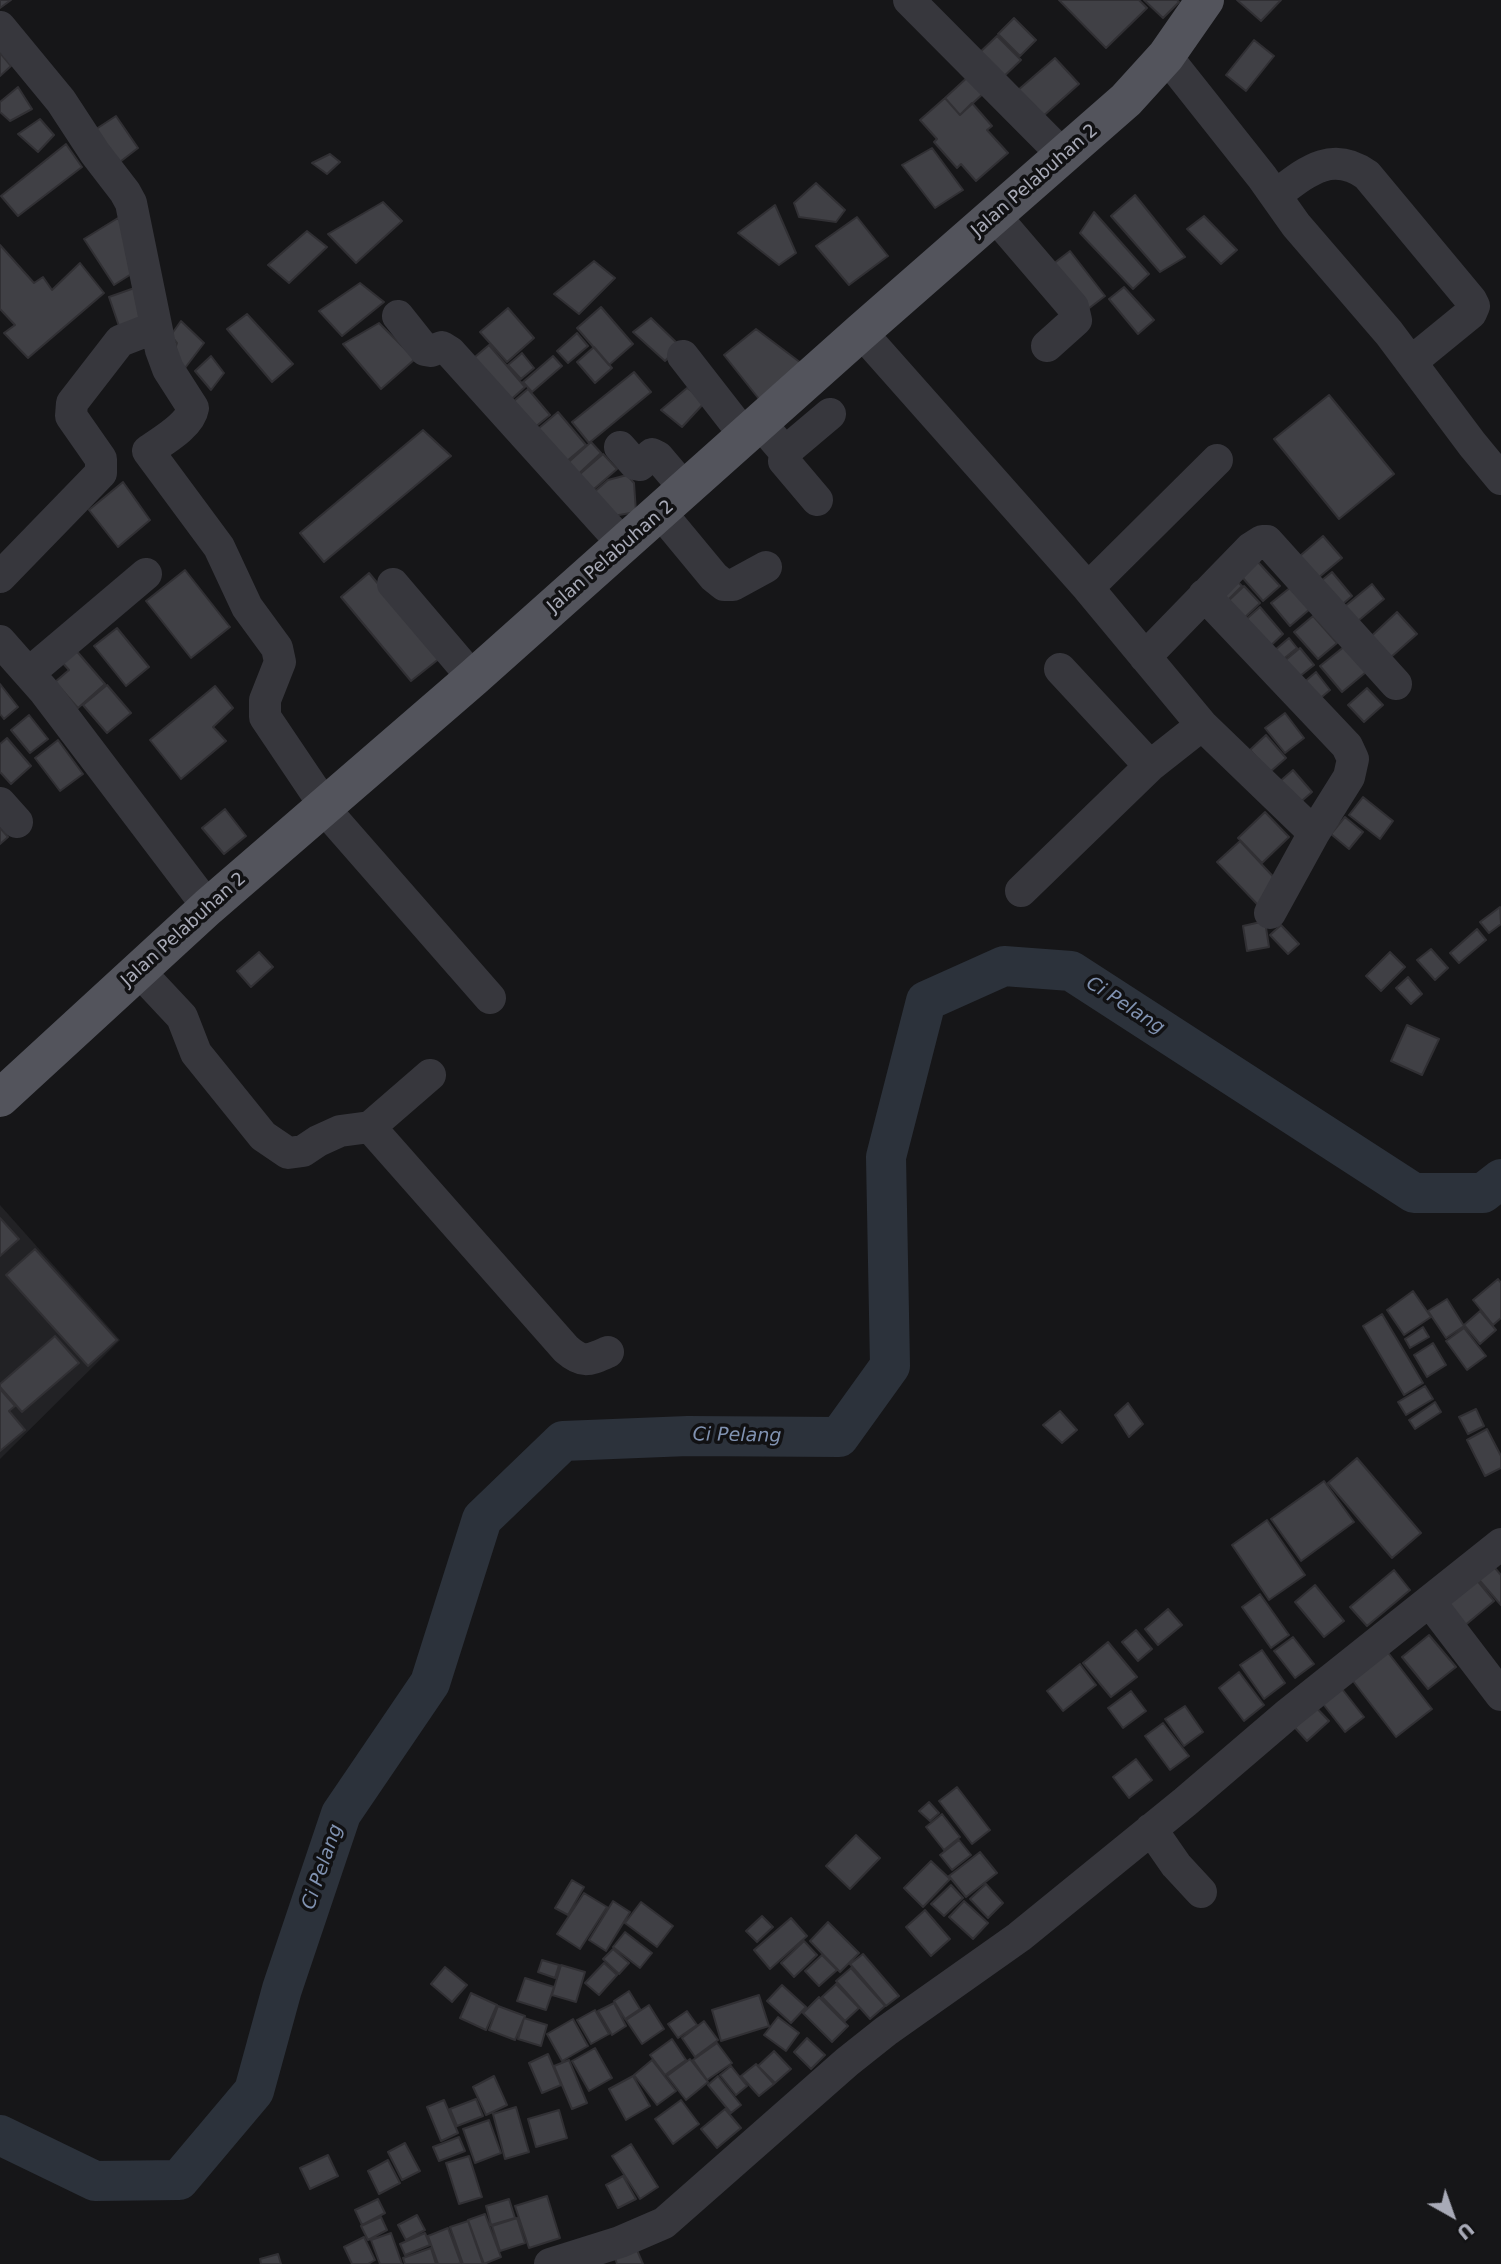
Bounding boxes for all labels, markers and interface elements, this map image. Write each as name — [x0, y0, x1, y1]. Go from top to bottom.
street label: Jalan Pelabuhan 2 — [967, 120, 1103, 242]
street label: Jalan Pelabuhan 2 — [543, 496, 679, 618]
street label: Jalan Pelabuhan 2 — [117, 868, 251, 992]
water label: Ci Pelang — [1082, 972, 1168, 1040]
water label: Ci Pelang — [692, 1424, 782, 1448]
water label: Ci Pelang — [298, 1821, 348, 1913]
north arrow — [1417, 2180, 1487, 2250]
text: U — [1453, 2218, 1478, 2244]

